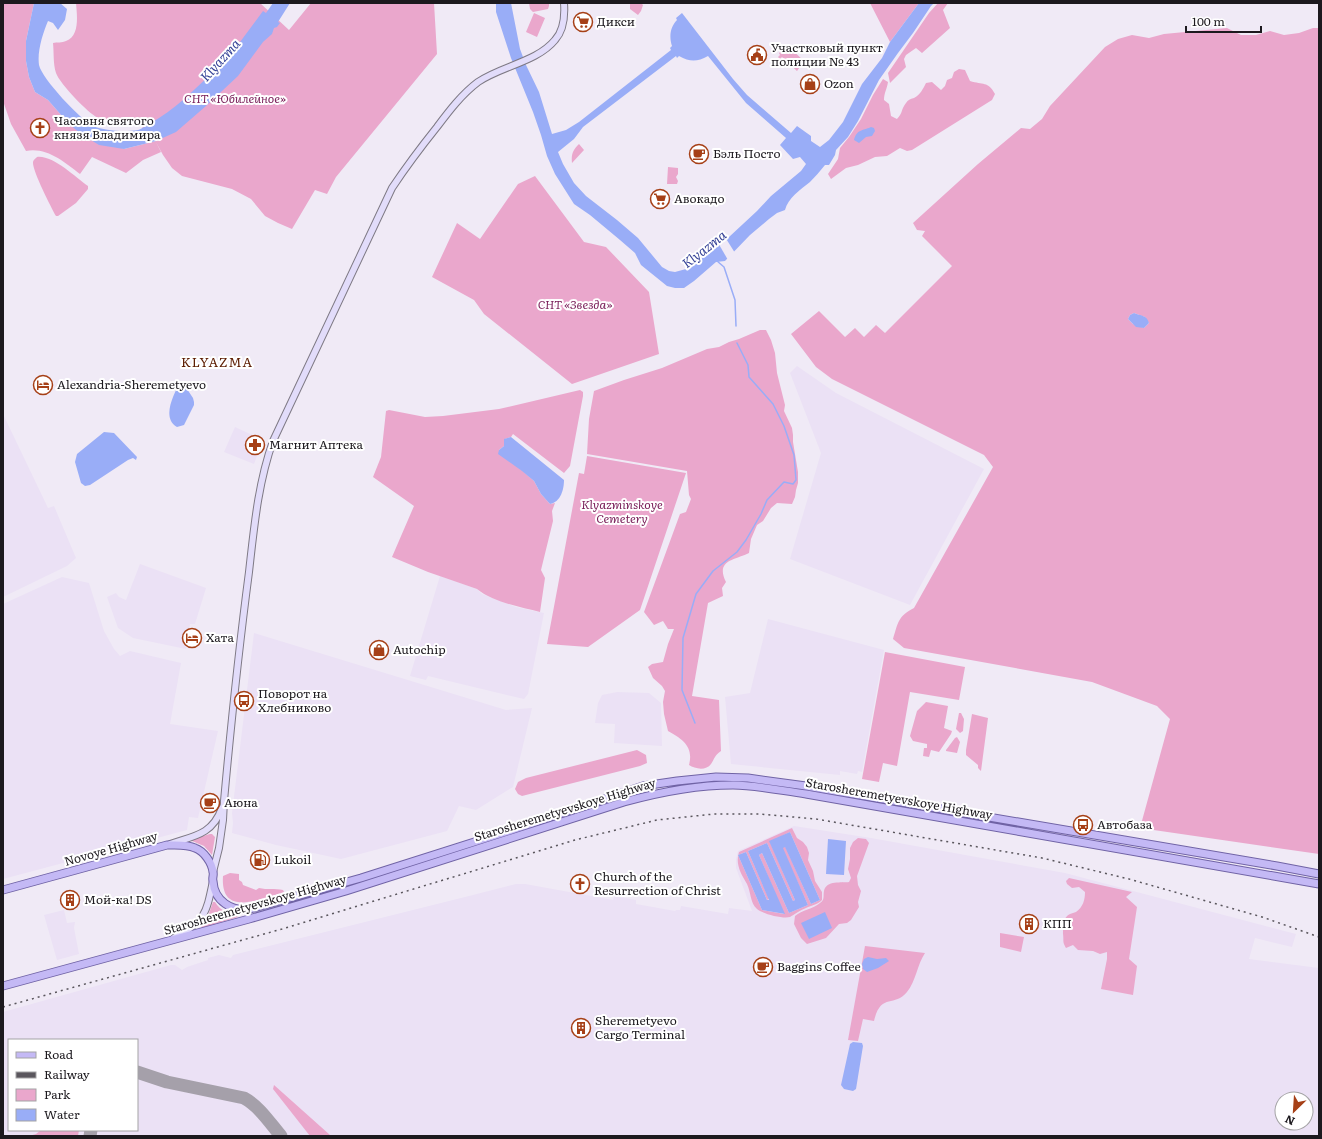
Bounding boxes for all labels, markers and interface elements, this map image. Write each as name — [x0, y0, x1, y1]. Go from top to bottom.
scale bar — [1186, 8, 1261, 34]
supermarket icon: Дикси — [572, 11, 594, 33]
place label: Дикси — [597, 12, 635, 30]
text: 100 m — [1192, 12, 1225, 30]
water label: Klyazma — [195, 34, 244, 85]
place label: Участковый пункт полиции № 43 — [771, 38, 883, 70]
public building icon: Участковый пункт полиции № 43 — [746, 44, 768, 66]
shop icon: Ozon — [799, 73, 821, 95]
place label: Ozon — [824, 74, 854, 92]
park label: СНТ «Юбилейное» — [184, 89, 286, 107]
place label: Часовня святого князя Владимира — [54, 111, 161, 143]
church icon: Часовня святого князя Владимира — [29, 117, 51, 139]
cafe icon: Бэль Посто — [688, 143, 710, 165]
place label: Бэль Посто — [713, 144, 781, 162]
supermarket icon: Авокадо — [649, 188, 671, 210]
place label: Авокадо — [674, 189, 725, 207]
water label: Klyazma — [677, 225, 730, 272]
park label: СНТ «Звезда» — [538, 295, 612, 313]
district label: KLYAZMA — [181, 352, 253, 371]
hotel icon: Alexandria-Sheremetyevo — [32, 374, 54, 396]
place label: Alexandria-Sheremetyevo — [57, 375, 206, 393]
pharmacy icon: Магнит Аптека — [244, 434, 266, 456]
place label: Магнит Аптека — [269, 435, 363, 453]
park label: Klyazminskoye Cemetery — [581, 495, 663, 527]
hotel icon: Хата — [181, 627, 203, 649]
place label: Хата — [206, 628, 235, 646]
shop icon: Autochip — [368, 639, 390, 661]
place label: Autochip — [393, 640, 446, 658]
place label: Поворот на Хлебниково — [258, 684, 331, 716]
bus stop icon: Поворот на Хлебниково — [233, 690, 255, 712]
street label: Starosheremetyevskoye Highway — [472, 773, 658, 845]
street label: Starosheremetyevskoye Highway — [804, 773, 994, 823]
cafe icon: Аюна — [199, 792, 221, 814]
place label: Аюна — [224, 793, 258, 811]
bus stop icon: Автобаза — [1072, 814, 1094, 836]
place label: Автобаза — [1097, 815, 1153, 833]
street label: Novoye Highway — [62, 826, 160, 870]
fuel station icon: Lukoil — [249, 849, 271, 871]
place label: Lukoil — [274, 850, 311, 868]
place label: Church of the Resurrection of Christ — [594, 867, 721, 899]
street label: Starosheremetyevskoye Highway — [161, 869, 348, 939]
church icon: Church of the Resurrection of Christ — [569, 873, 591, 895]
building icon: Мой-ка! DS — [59, 889, 81, 911]
place label: Мой-ка! DS — [84, 890, 152, 908]
building icon: КПП — [1018, 913, 1040, 935]
place label: КПП — [1043, 914, 1072, 932]
cafe icon: Baggins Coffee — [752, 956, 774, 978]
place label: Baggins Coffee — [777, 957, 861, 975]
place label: Sheremetyevo Cargo Terminal — [595, 1011, 685, 1043]
building icon: Sheremetyevo Cargo Terminal — [570, 1017, 592, 1039]
legend — [8, 1039, 138, 1131]
text: Road — [44, 1045, 74, 1063]
text: Railway — [44, 1065, 90, 1083]
text: Park — [44, 1085, 71, 1103]
north arrow — [1274, 1091, 1314, 1131]
text: Water — [44, 1105, 80, 1123]
text: N — [1282, 1112, 1297, 1130]

